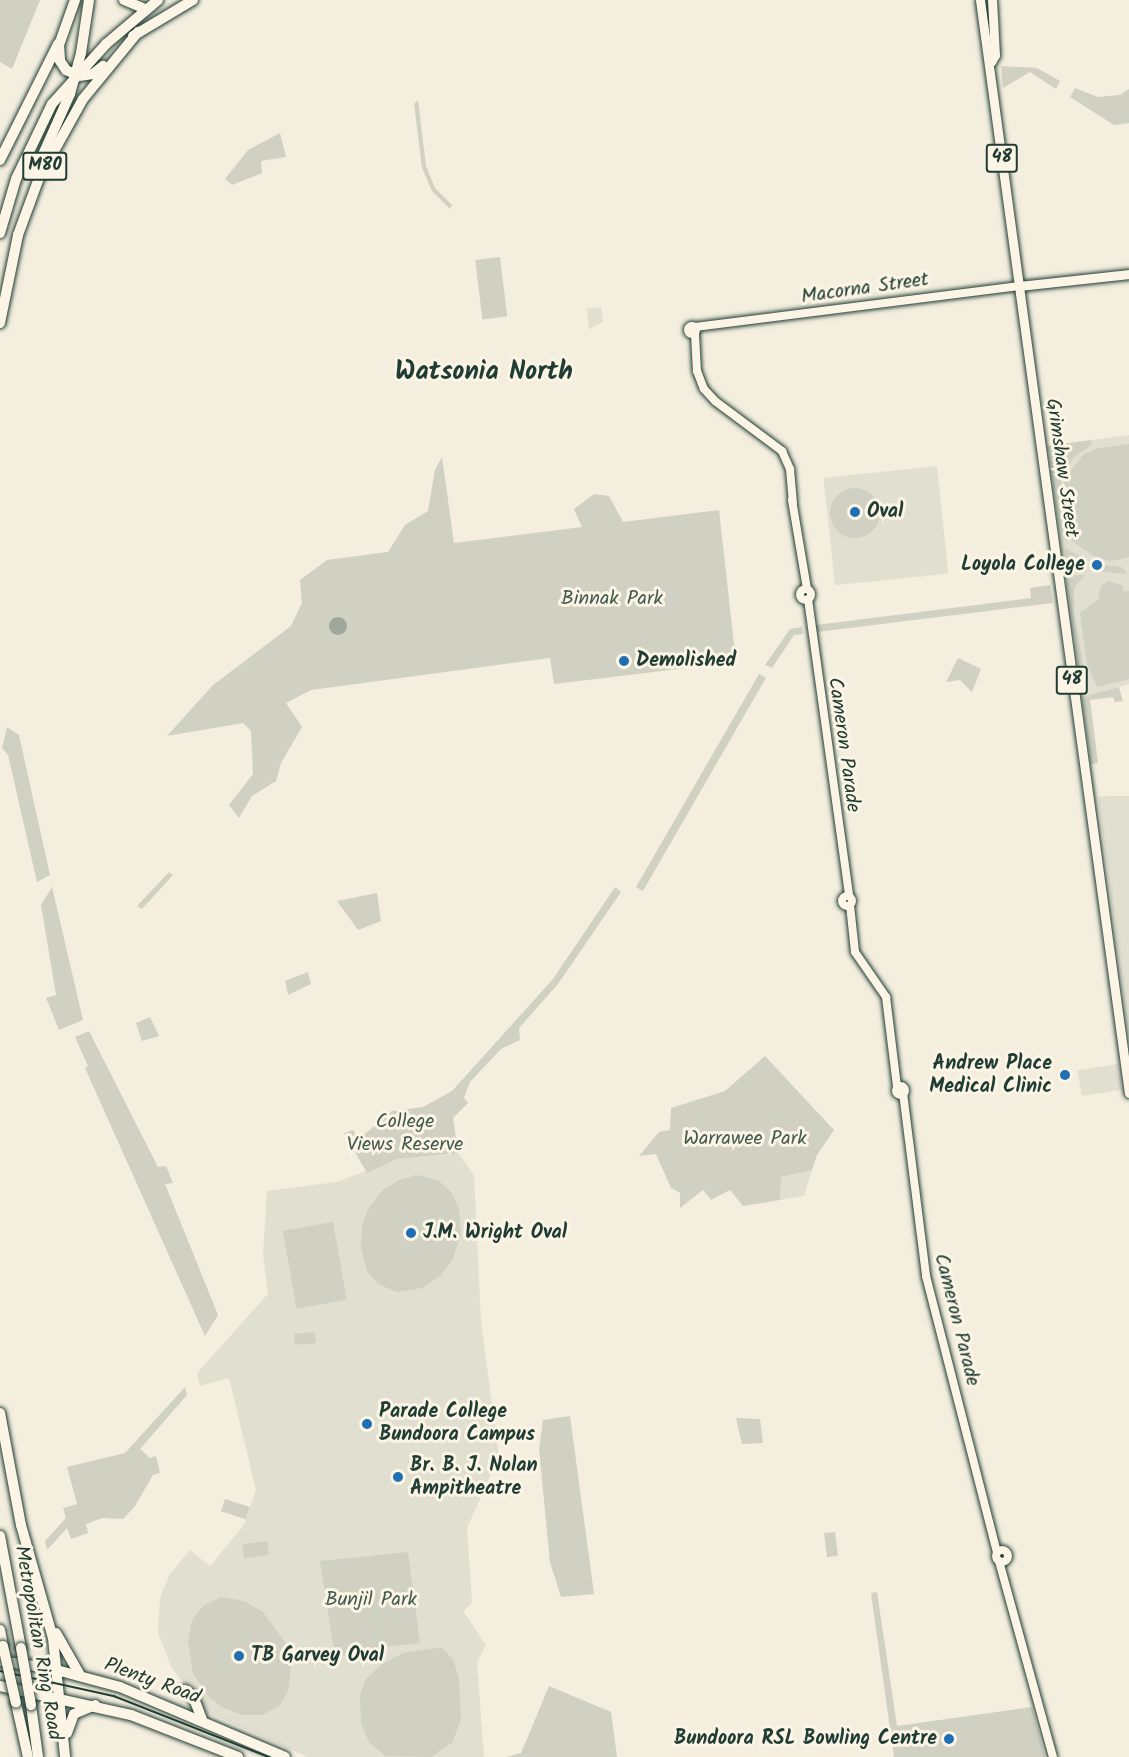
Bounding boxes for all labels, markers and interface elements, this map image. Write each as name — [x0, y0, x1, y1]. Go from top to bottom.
road number: 48 — [986, 143, 1018, 173]
road number: M80 — [21, 151, 69, 181]
street label: Macorna Street — [800, 268, 930, 310]
district label: Watsonia North — [395, 357, 573, 389]
street label: Grimshaw Street — [1039, 397, 1083, 539]
place label: Oval — [867, 500, 903, 524]
marker: Oval — [848, 505, 862, 519]
place label: Loyola College — [961, 553, 1085, 577]
marker: Loyola College — [1090, 558, 1104, 572]
park label: Binnak Park — [561, 587, 663, 611]
place label: Demolished — [636, 649, 736, 673]
marker: Demolished — [617, 654, 631, 668]
road number: 48 — [1056, 665, 1088, 695]
street label: Cameron Parade — [822, 676, 864, 814]
place label: Andrew Place Medical Clinic — [929, 1052, 1052, 1099]
marker: Andrew Place Medical Clinic — [1056, 1066, 1074, 1084]
park label: College Views Reserve — [347, 1111, 463, 1158]
park label: Warrawee Park — [683, 1127, 807, 1151]
place label: J.M. Wright Oval — [423, 1221, 567, 1245]
marker: J.M. Wright Oval — [404, 1226, 418, 1240]
street label: Cameron Parade — [928, 1251, 984, 1389]
place label: Parade College Bundoora Campus — [379, 1400, 535, 1447]
marker: Parade College Bundoora Campus — [360, 1417, 374, 1431]
place label: Br. B. J. Nolan Ampitheatre — [410, 1454, 538, 1501]
marker: Br. B. J. Nolan Ampitheatre — [391, 1470, 405, 1484]
street label: Metropolitan Ring Road — [8, 1544, 66, 1742]
park label: Bunjil Park — [325, 1588, 417, 1612]
place label: TB Garvey Oval — [251, 1644, 384, 1668]
marker: TB Garvey Oval — [232, 1649, 246, 1663]
street label: Plenty Road — [101, 1654, 203, 1710]
place label: Bundoora RSL Bowling Centre — [674, 1727, 937, 1751]
marker: Bundoora RSL Bowling Centre — [942, 1732, 956, 1746]

